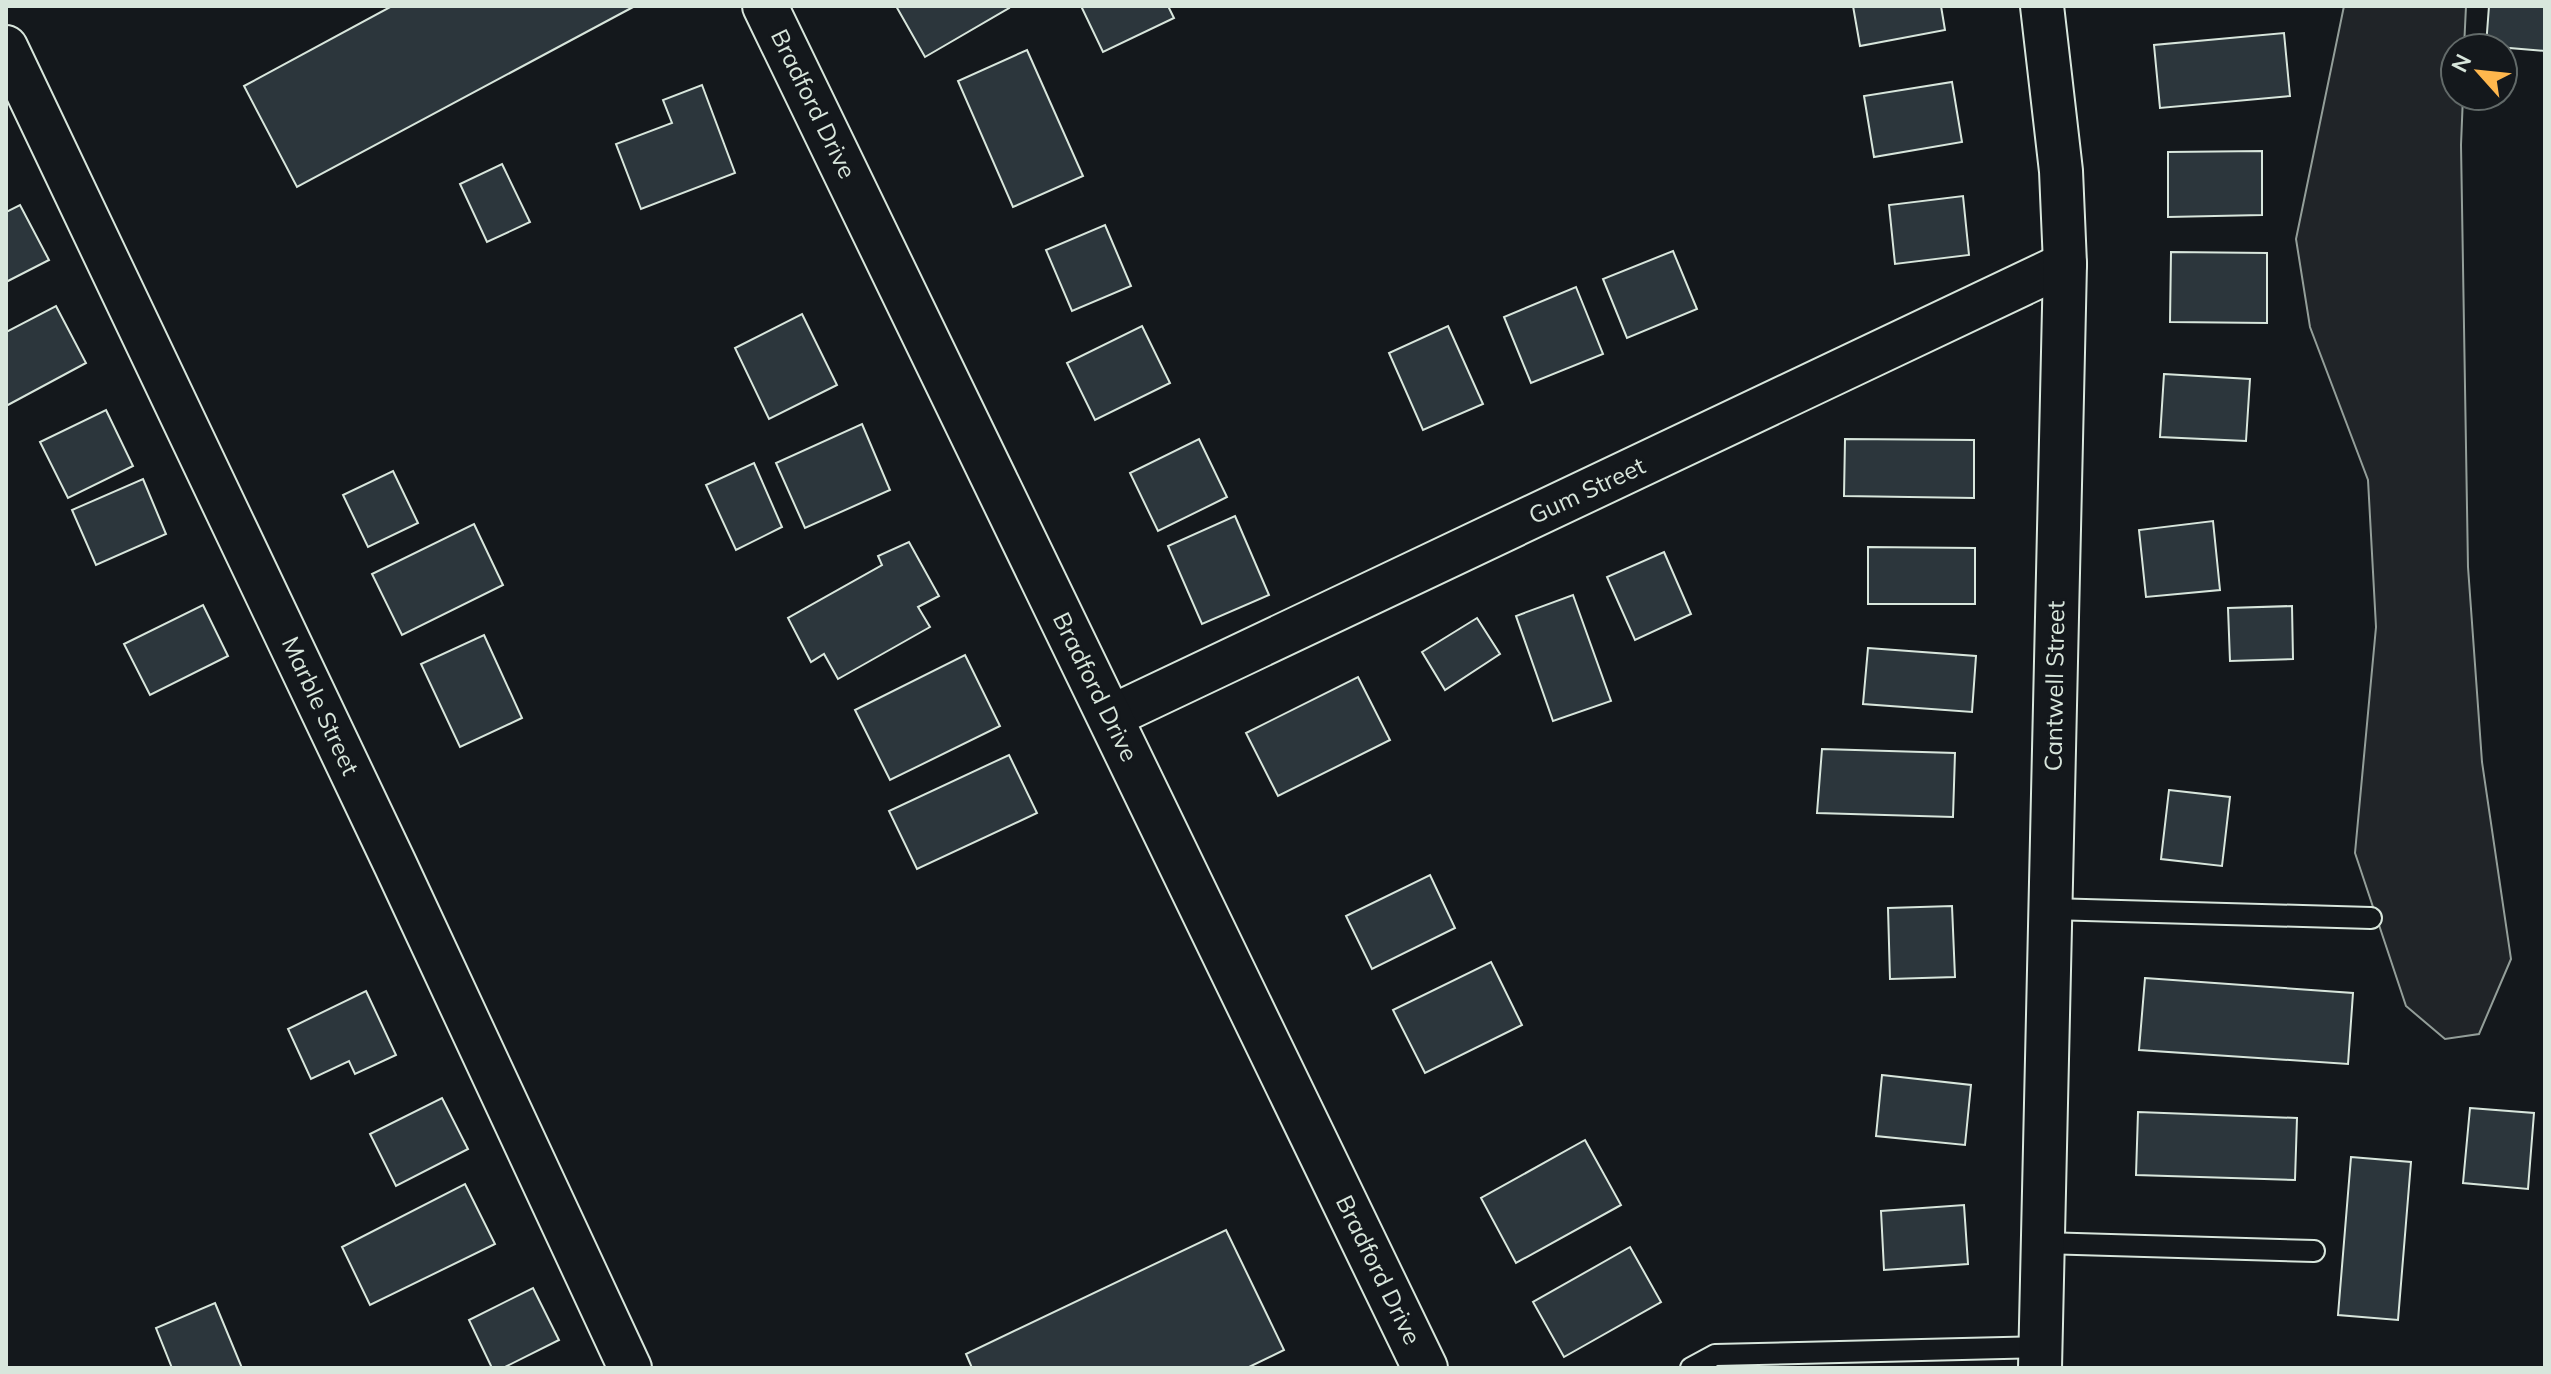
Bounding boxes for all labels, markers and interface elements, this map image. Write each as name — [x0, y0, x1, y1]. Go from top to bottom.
street label: Bradford Drive — [765, 24, 863, 183]
north arrow — [2439, 32, 2519, 112]
text: N — [2445, 49, 2477, 77]
street label: Gum Street — [1524, 450, 1650, 530]
street label: Cantwell Street — [2038, 600, 2070, 772]
street label: Bradford Drive — [1047, 607, 1145, 766]
street label: Marble Street — [276, 631, 366, 780]
street label: Bradford Drive — [1330, 1190, 1428, 1349]

